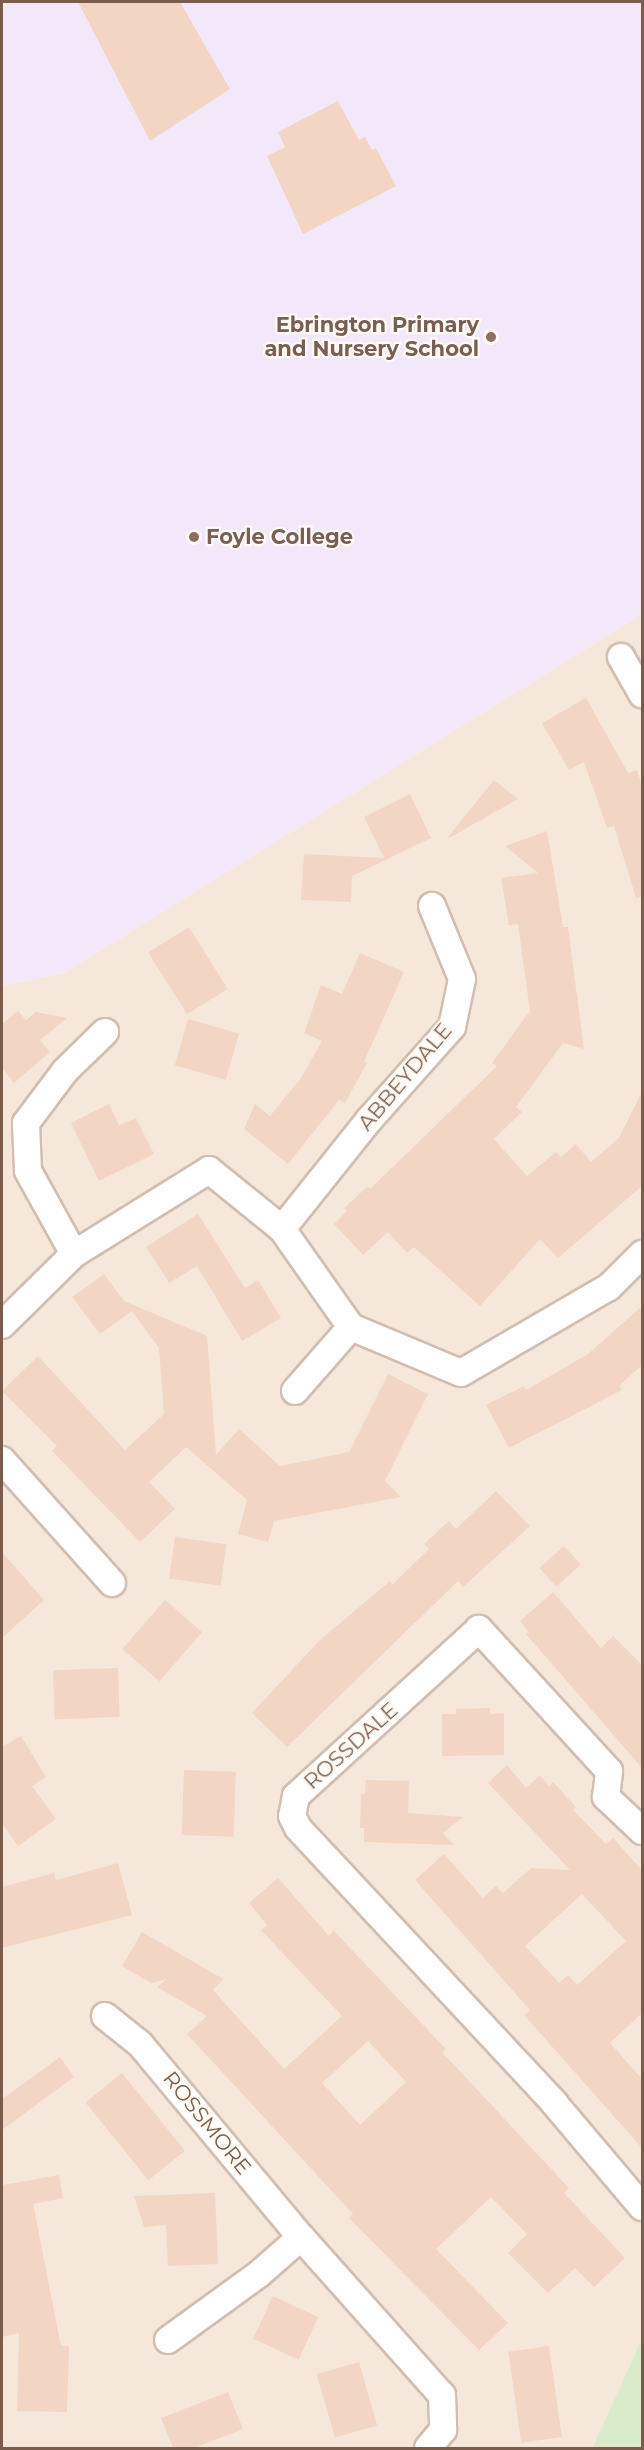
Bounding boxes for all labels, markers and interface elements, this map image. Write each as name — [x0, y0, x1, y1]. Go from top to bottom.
place label: Ebrington Primary and Nursery School — [264, 312, 479, 362]
marker: Ebrington Primary and Nursery School — [484, 330, 498, 344]
place label: Foyle College — [206, 524, 353, 550]
marker: Foyle College — [187, 530, 201, 544]
street label: ABBEYDALE — [353, 1018, 457, 1136]
street label: ROSSDALE — [299, 1697, 403, 1795]
street label: ROSSMORE — [158, 2066, 256, 2180]

